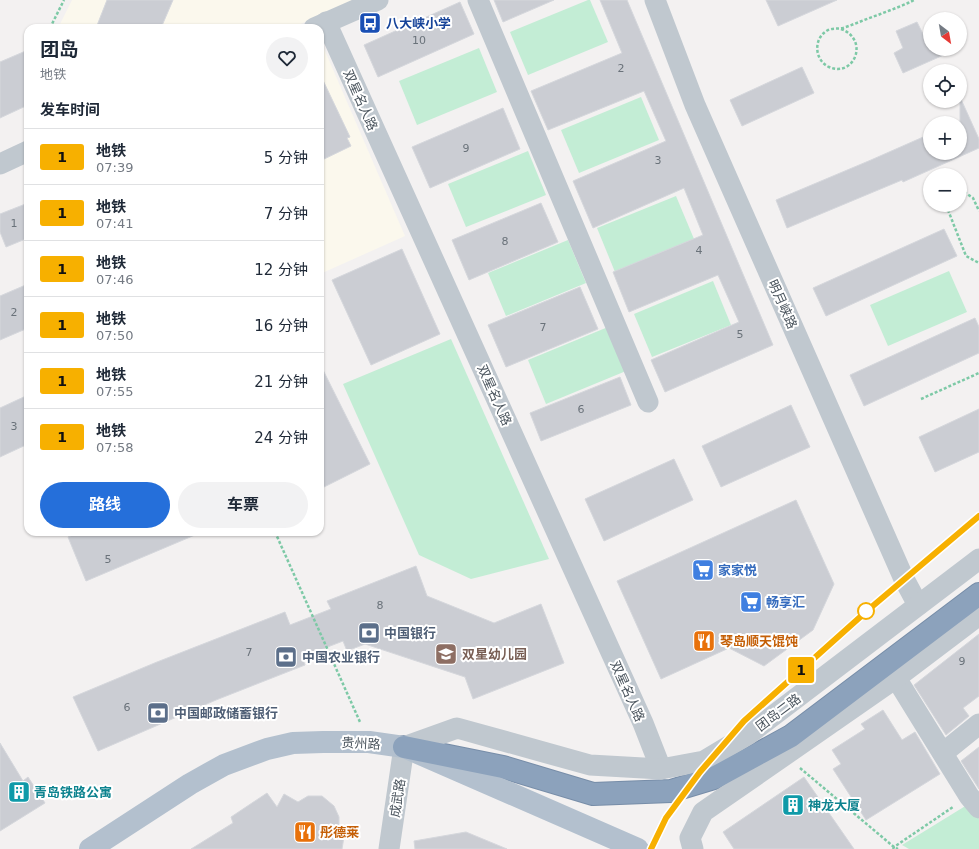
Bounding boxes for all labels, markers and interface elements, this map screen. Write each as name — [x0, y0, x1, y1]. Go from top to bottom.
bus stop icon: 八大峡小学 — [357, 10, 383, 36]
north arrow — [923, 12, 967, 56]
map controls — [923, 12, 967, 212]
place label: 八大峡小学 — [386, 16, 451, 31]
house number: 10 — [412, 34, 426, 47]
button: heart — [266, 37, 308, 79]
text: 团岛 — [40, 38, 78, 60]
house number: 2 — [618, 62, 625, 75]
button: locate — [923, 64, 967, 108]
text: 地铁 — [40, 67, 66, 82]
street label: 双星名人路 — [340, 67, 381, 133]
text: 发车时间 — [40, 101, 100, 119]
button: + — [923, 116, 967, 160]
text: 地铁 — [96, 142, 126, 160]
house number: 9 — [463, 142, 470, 155]
text: 1 — [57, 149, 67, 165]
text: 5 分钟 — [264, 149, 308, 167]
house number: 3 — [655, 154, 662, 167]
text: 07:39 — [96, 160, 133, 175]
button: − — [923, 168, 967, 212]
text: 地铁 — [96, 198, 126, 216]
text: 1 — [57, 205, 67, 221]
text: 7 分钟 — [264, 205, 308, 223]
text: 07:41 — [96, 216, 133, 231]
house number: 1 — [11, 217, 18, 230]
house number: 8 — [502, 235, 509, 248]
house number: 4 — [696, 244, 703, 257]
text: 地铁 — [96, 254, 126, 272]
text: 1 — [57, 261, 67, 277]
text: 12 分钟 — [254, 261, 308, 279]
text: 07:46 — [96, 272, 133, 287]
street label: 明月峡路 — [765, 277, 800, 331]
house number: 2 — [11, 306, 18, 319]
text: 地铁 — [96, 310, 126, 328]
text: 1 — [57, 317, 67, 333]
text: 16 分钟 — [254, 317, 308, 335]
house number: 7 — [540, 321, 547, 334]
text: 07:50 — [96, 328, 133, 343]
house number: 5 — [737, 328, 744, 341]
street label: 双星名人路 — [474, 362, 515, 428]
text: 地铁 — [96, 366, 126, 384]
text: 1 — [57, 373, 67, 389]
text: 21 分钟 — [254, 373, 308, 391]
text: 07:55 — [96, 384, 133, 399]
house number: 6 — [578, 403, 585, 416]
house number: 3 — [11, 420, 18, 433]
text: 地铁 — [96, 422, 126, 440]
text: 1 — [57, 429, 67, 445]
text: 24 分钟 — [254, 429, 308, 447]
text: 07:58 — [96, 440, 133, 455]
button: 路线 — [40, 482, 170, 528]
button: 车票 — [178, 482, 308, 528]
house number: 5 — [105, 553, 112, 566]
supermarket icon: 家家悦 — [690, 557, 716, 583]
place label: 家家悦 — [718, 563, 757, 578]
supermarket icon: 畅享汇 — [738, 589, 764, 615]
place label: 畅享汇 — [766, 595, 805, 610]
house number: 8 — [377, 599, 384, 612]
unlabelled marker — [857, 602, 875, 620]
bank icon: 中国银行 — [356, 620, 382, 646]
place label: 中国银行 — [384, 626, 436, 641]
restaurant icon: 琴岛顺天馄饨 — [691, 628, 717, 654]
place label: 琴岛顺天馄饨 — [720, 634, 798, 649]
school or university icon: 双星幼儿园 — [433, 641, 459, 667]
bank icon: 中国农业银行 — [273, 644, 299, 670]
house number: 7 — [246, 646, 253, 659]
place label: 双星幼儿园 — [462, 647, 527, 662]
place label: 中国农业银行 — [302, 650, 380, 665]
house number: 9 — [959, 655, 966, 668]
line badge: 1 — [788, 657, 814, 683]
street label: 双星名人路 — [607, 658, 648, 724]
text: 1 — [796, 662, 806, 678]
street label: 团岛二路 — [753, 691, 804, 734]
bank icon: 中国邮政储蓄银行 — [145, 700, 171, 726]
house number: 6 — [124, 701, 131, 714]
place label: 中国邮政储蓄银行 — [174, 706, 278, 721]
street label: 贵州路 — [341, 735, 381, 752]
street label: 成武路 — [387, 778, 408, 819]
building icon: 青岛铁路公寓 — [6, 779, 32, 805]
place label: 青岛铁路公寓 — [34, 785, 112, 800]
building icon: 神龙大厦 — [780, 792, 806, 818]
place label: 神龙大厦 — [808, 798, 860, 813]
restaurant icon: 彤德莱 — [292, 819, 318, 845]
place label: 彤德莱 — [320, 825, 359, 840]

